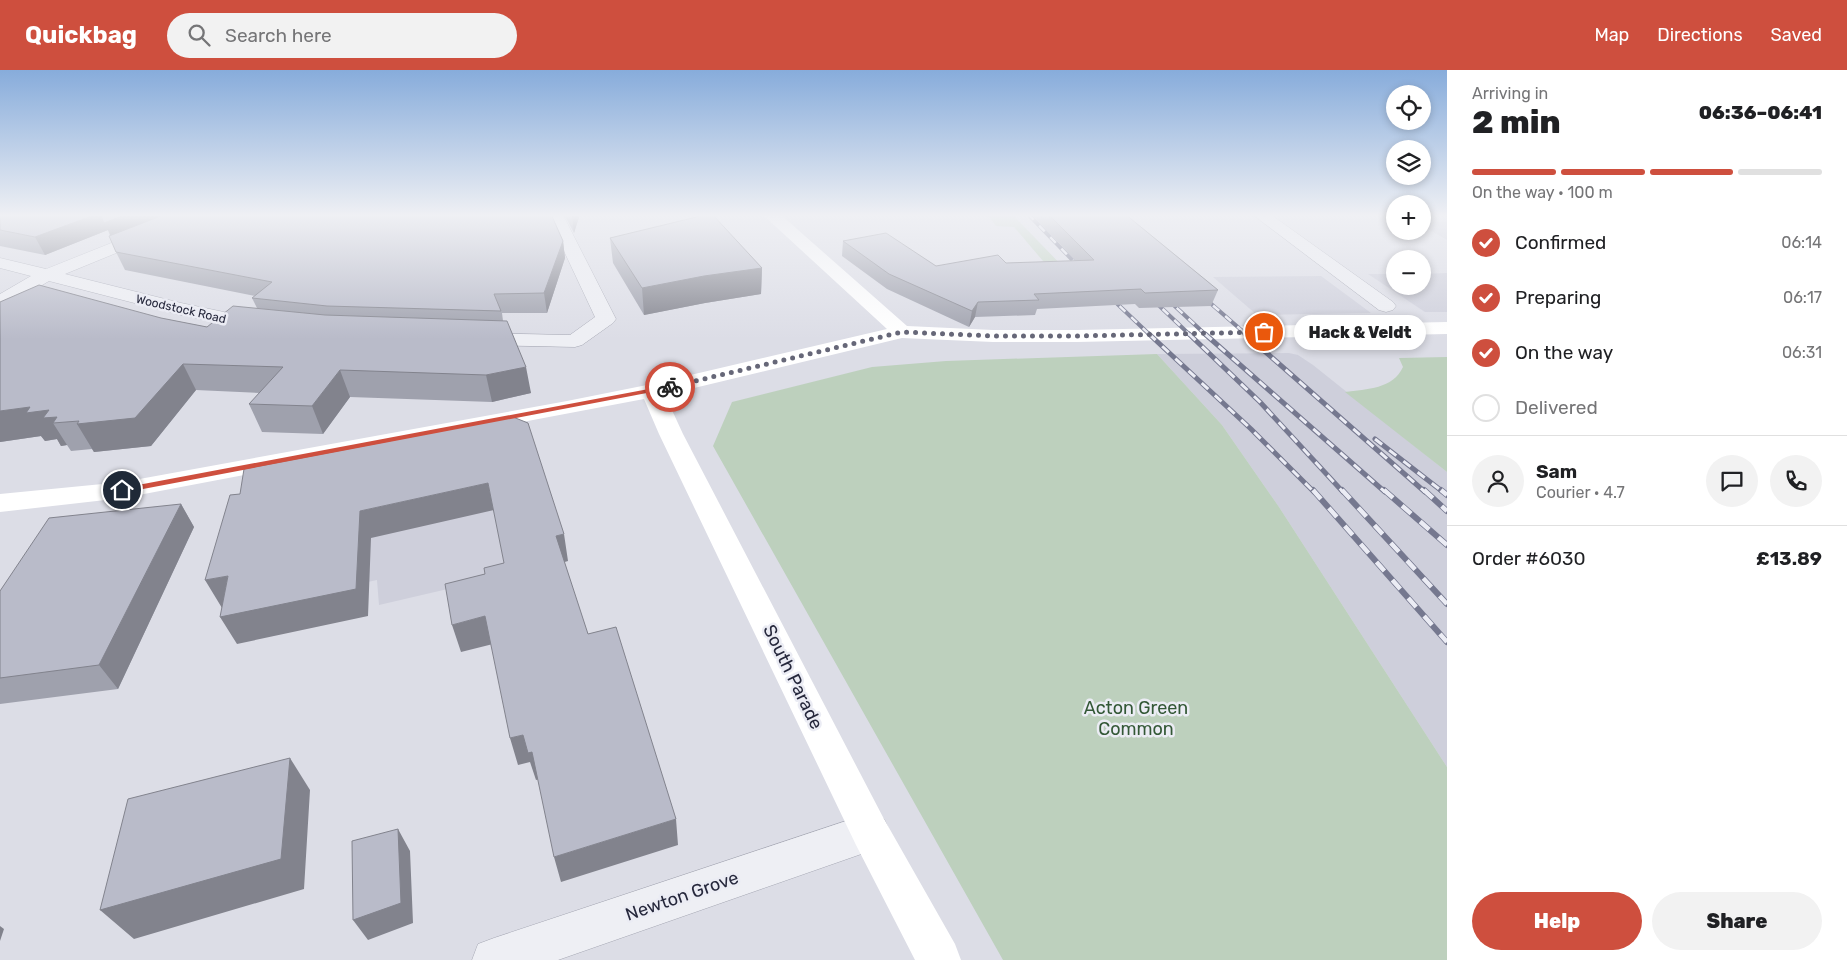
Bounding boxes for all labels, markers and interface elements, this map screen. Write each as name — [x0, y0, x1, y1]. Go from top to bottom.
search box — [167, 13, 517, 58]
text: Quickbag — [25, 21, 137, 49]
icon: search — [185, 21, 213, 49]
text: Search here — [225, 24, 332, 47]
text: Map — [1594, 24, 1629, 46]
text: Directions — [1657, 24, 1743, 46]
text: Saved — [1771, 24, 1822, 46]
text: Arriving in — [1472, 84, 1548, 103]
map controls — [1386, 85, 1431, 295]
button: locate — [1386, 85, 1431, 130]
text: 06:36–06:41 — [1699, 101, 1822, 124]
text: 2 min — [1472, 103, 1561, 141]
button: layers — [1386, 140, 1431, 185]
text: On the way · 100 m — [1472, 183, 1613, 202]
button: + — [1386, 195, 1431, 240]
icon: check — [1472, 229, 1500, 257]
text: Confirmed — [1515, 231, 1606, 254]
text: 06:14 — [1781, 233, 1822, 252]
button: − — [1386, 250, 1431, 295]
icon: check — [1472, 284, 1500, 312]
text: Preparing — [1515, 286, 1601, 309]
text: 06:17 — [1783, 288, 1822, 307]
street label: Woodstock Road — [135, 292, 227, 326]
pin — [1243, 311, 1285, 353]
callout: Hack & Veldt — [1294, 314, 1426, 350]
icon: bag — [1250, 318, 1278, 346]
text: Hack & Veldt — [1309, 323, 1411, 342]
icon: check — [1472, 339, 1500, 367]
text: On the way — [1515, 341, 1613, 364]
text: 06:31 — [1782, 343, 1822, 362]
courier — [645, 362, 695, 412]
icon: bike — [656, 373, 684, 401]
text: Delivered — [1515, 396, 1598, 419]
button: person — [1472, 455, 1524, 507]
button: chat — [1706, 455, 1758, 507]
button: phone — [1770, 455, 1822, 507]
text: Sam — [1536, 460, 1577, 483]
pin — [101, 469, 143, 511]
icon: home — [108, 476, 136, 504]
text: Courier · 4.7 — [1536, 483, 1625, 502]
text: Order #6030 — [1472, 547, 1586, 570]
text: £13.89 — [1756, 547, 1822, 570]
street label: South Parade — [758, 621, 828, 733]
park label: Acton Green Common — [1084, 697, 1188, 740]
street label: Newton Grove — [623, 866, 741, 926]
button: Help — [1472, 892, 1642, 950]
button: Share — [1652, 892, 1822, 950]

